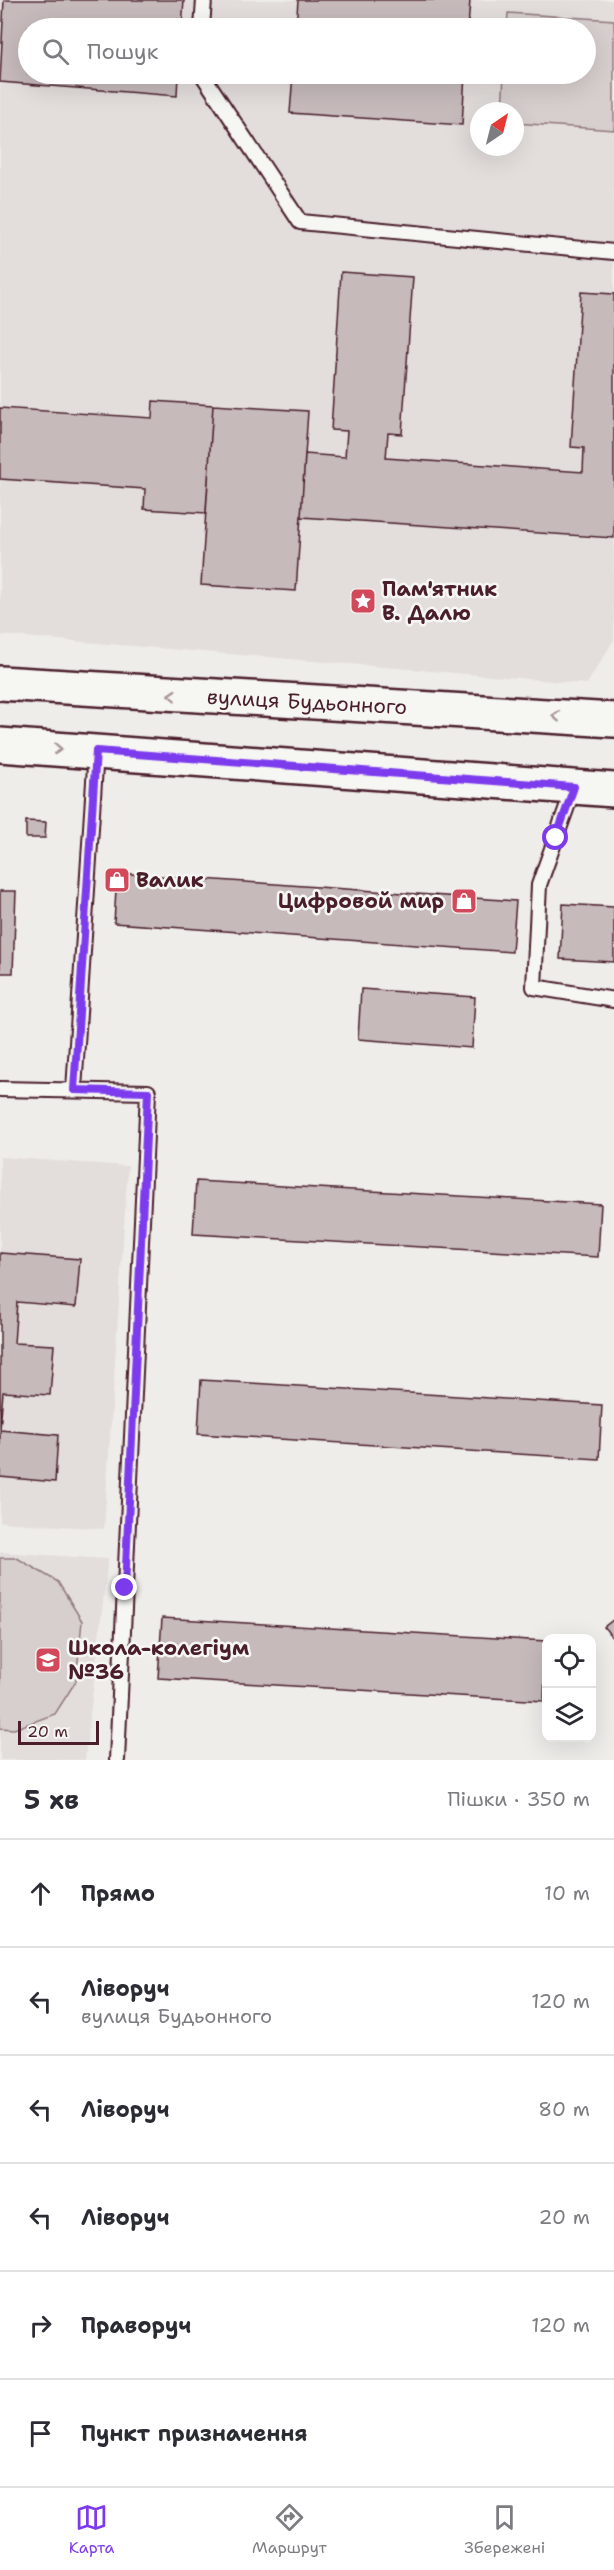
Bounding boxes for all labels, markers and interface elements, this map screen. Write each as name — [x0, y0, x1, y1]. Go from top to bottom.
search box — [18, 18, 596, 84]
icon: search — [39, 35, 72, 68]
text: Пошук — [87, 37, 158, 66]
north arrow — [470, 102, 524, 156]
place label: Пам'ятник В. Далю — [382, 575, 497, 627]
place icon: Пам'ятник В. Далю — [348, 586, 378, 616]
street label: вулиця Будьонного — [206, 683, 408, 721]
one-way arrow — [168, 688, 177, 701]
one-way arrow — [551, 710, 560, 723]
one-way arrow — [54, 742, 63, 755]
route start — [542, 824, 568, 850]
shop icon: Валик — [102, 865, 132, 895]
place label: Валик — [136, 866, 204, 894]
shop icon: Цифровой мир — [449, 886, 479, 916]
place label: Цифровой мир — [278, 887, 444, 915]
route end — [111, 1574, 137, 1600]
place label: Школа-колегіум №36 — [68, 1634, 250, 1686]
map controls — [542, 1634, 596, 1742]
button: locate — [542, 1634, 596, 1688]
school or university icon: Школа-колегіум №36 — [33, 1645, 63, 1675]
button: layers — [542, 1688, 596, 1742]
scale bar — [18, 1718, 99, 1746]
text: 20 m — [27, 1721, 68, 1742]
text: 5 хв — [24, 1782, 79, 1817]
text: Пішки · 350 m — [447, 1786, 590, 1812]
icon: ahead — [24, 1877, 57, 1910]
text: Прямо — [81, 1879, 155, 1908]
text: 10 m — [544, 1880, 590, 1906]
text: Ліворуч — [81, 1974, 169, 2003]
icon: left — [24, 1985, 57, 2018]
text: 120 m — [531, 1988, 590, 2014]
text: вулиця Будьонного — [81, 2003, 272, 2029]
icon: left — [24, 2093, 57, 2126]
text: Ліворуч — [81, 2095, 169, 2124]
text: 80 m — [538, 2096, 590, 2122]
icon: left — [24, 2201, 57, 2234]
text: Ліворуч — [81, 2203, 169, 2232]
text: 20 m — [539, 2204, 590, 2230]
icon: right — [24, 2309, 57, 2342]
text: Праворуч — [81, 2311, 191, 2340]
text: 120 m — [531, 2312, 590, 2338]
icon: arrive — [24, 2417, 57, 2450]
text: Пункт призначення — [81, 2419, 308, 2448]
tab: Карта — [69, 2501, 115, 2558]
tab: Маршрут — [252, 2501, 327, 2558]
tab: Збережені — [464, 2501, 545, 2558]

